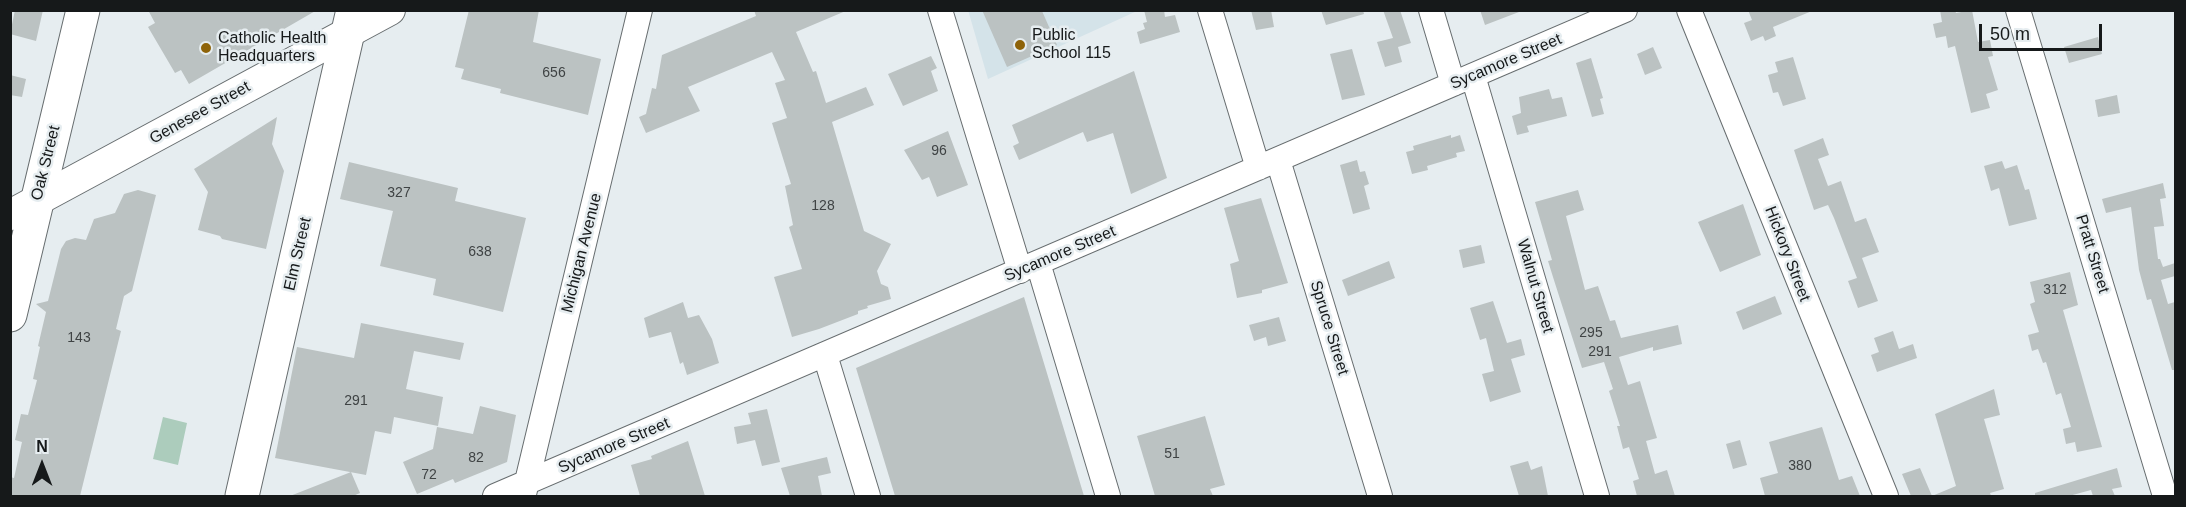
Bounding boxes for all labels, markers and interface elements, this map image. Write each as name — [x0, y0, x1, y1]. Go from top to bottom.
scale bar — [1982, 12, 2105, 50]
text: 50 m — [1990, 24, 2030, 44]
place label: Public School 115 — [1032, 26, 1111, 64]
place label: Catholic Health Headquarters — [218, 29, 326, 67]
street label: Sycamore Street — [1447, 30, 1565, 94]
marker: Public School 115 — [1013, 38, 1027, 52]
marker: Catholic Health Headquarters — [199, 41, 213, 55]
house number: 656 — [542, 65, 566, 81]
street label: Genesee Street — [146, 77, 254, 149]
street label: Oak Street — [27, 124, 65, 202]
house number: 96 — [931, 143, 947, 159]
house number: 327 — [387, 185, 411, 201]
street label: Michigan Avenue — [558, 191, 606, 315]
house number: 128 — [811, 198, 835, 214]
street label: Hickory Street — [1760, 204, 1814, 304]
street label: Pratt Street — [2071, 213, 2113, 295]
street label: Elm Street — [280, 215, 316, 293]
street label: Sycamore Street — [1001, 222, 1119, 286]
street label: Walnut Street — [1512, 237, 1558, 335]
house number: 638 — [468, 244, 492, 260]
street label: Spruce Street — [1306, 278, 1352, 378]
house number: 312 — [2043, 282, 2067, 298]
house number: 295 — [1579, 325, 1603, 341]
house number: 143 — [67, 330, 91, 346]
house number: 291 — [1588, 344, 1612, 360]
house number: 291 — [344, 393, 368, 409]
street label: Sycamore Street — [555, 414, 673, 478]
north arrow — [12, 435, 72, 495]
text: N — [36, 438, 48, 455]
house number: 51 — [1164, 446, 1180, 462]
house number: 82 — [468, 450, 484, 466]
house number: 380 — [1788, 458, 1812, 474]
house number: 72 — [421, 467, 437, 483]

